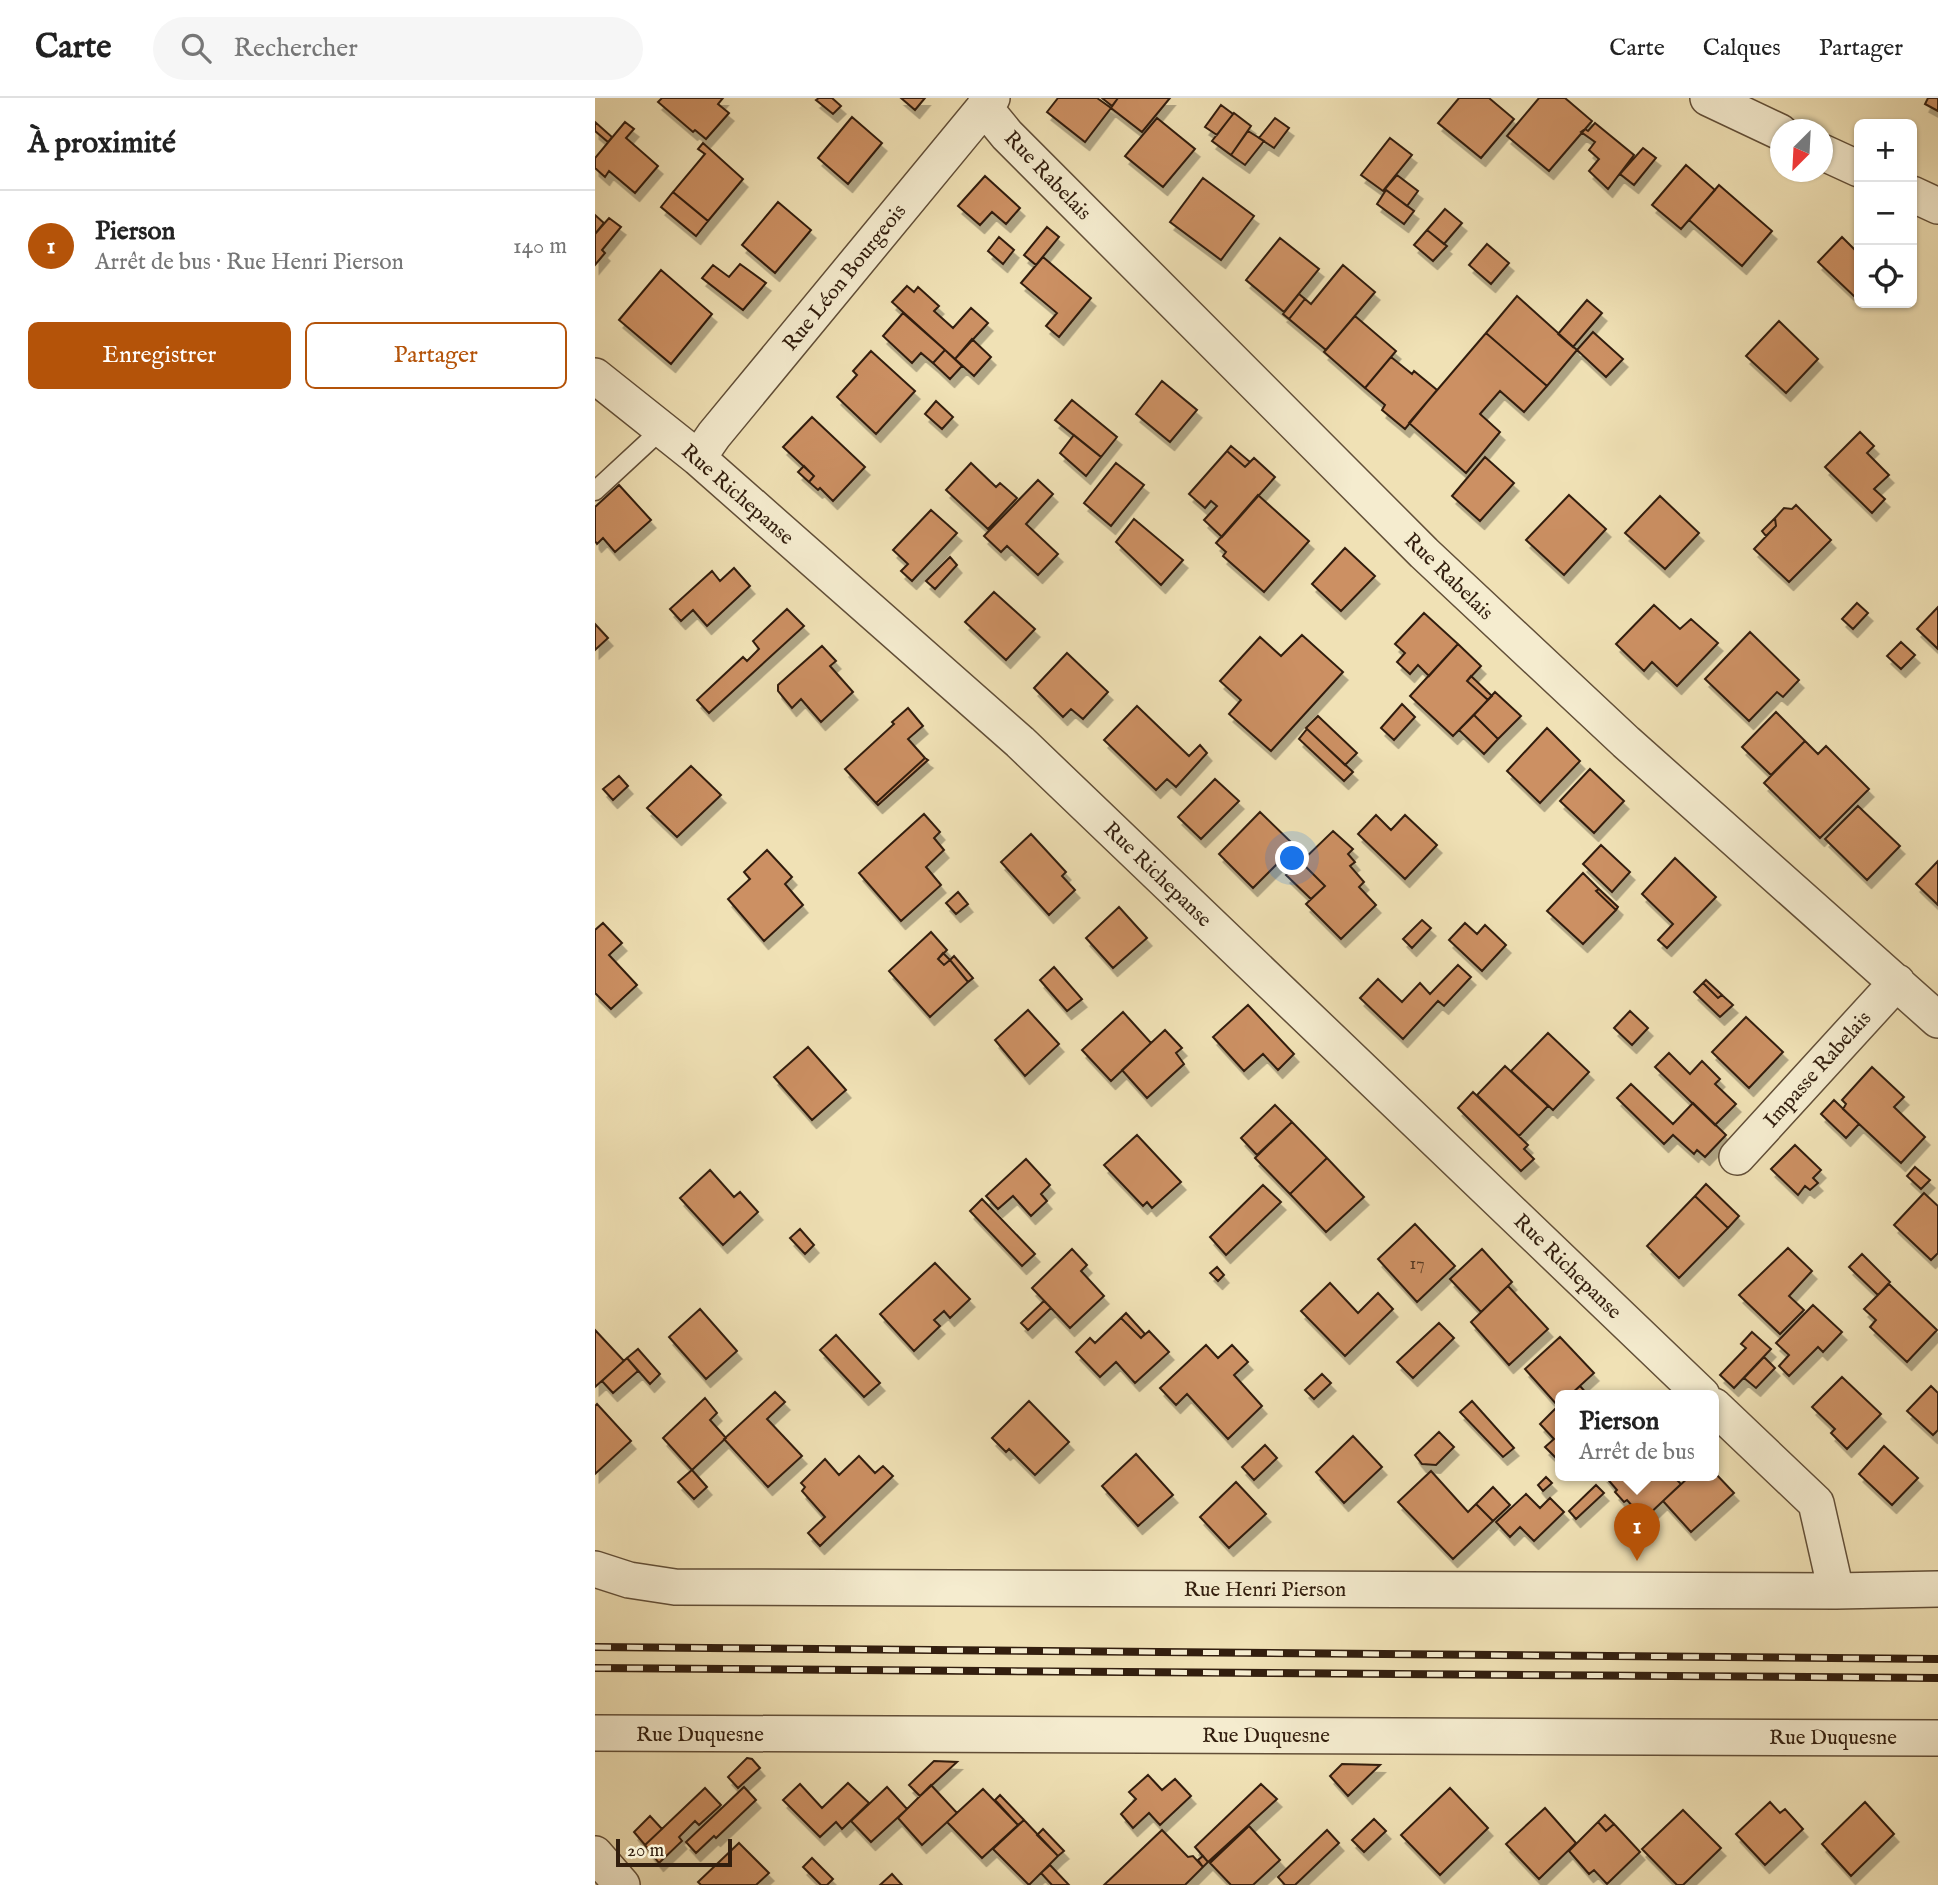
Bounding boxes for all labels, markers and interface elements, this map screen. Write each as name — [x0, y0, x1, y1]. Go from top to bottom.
search box — [153, 17, 643, 80]
text: Carte — [35, 27, 111, 69]
icon: search — [177, 29, 215, 67]
text: Rechercher — [233, 32, 358, 65]
text: Carte — [1609, 33, 1665, 64]
text: Calques — [1703, 33, 1781, 64]
text: Partager — [1819, 33, 1903, 64]
north arrow — [1770, 119, 1833, 182]
map controls — [1854, 119, 1917, 308]
button: + — [1854, 119, 1917, 182]
text: À proximité — [28, 125, 176, 163]
street label: Rue Rabelais — [997, 125, 1096, 227]
button: − — [1854, 182, 1917, 245]
street label: Rue Léon Bourgeois — [777, 199, 913, 357]
text: Pierson — [95, 215, 175, 248]
text: 1 — [47, 232, 55, 261]
text: 140 m — [513, 232, 567, 261]
button: locate — [1854, 245, 1917, 308]
text: Arrêt de bus · Rue Henri Pierson — [95, 248, 404, 277]
button: Enregistrer — [28, 322, 291, 389]
button: Partager — [305, 322, 567, 389]
street label: Rue Richepanse — [675, 439, 799, 552]
street label: Rue Rabelais — [1397, 528, 1499, 627]
street label: Rue Richepanse — [1097, 816, 1217, 934]
your location — [1275, 841, 1309, 875]
street label: Impasse Rabelais — [1758, 1006, 1878, 1134]
street label: Rue Richepanse — [1507, 1208, 1627, 1326]
house number: 17 — [1409, 1253, 1425, 1276]
popup — [1555, 1390, 1719, 1481]
text: Pierson — [1579, 1405, 1659, 1438]
text: Arrêt de bus — [1579, 1438, 1695, 1467]
pin: 1 — [1614, 1503, 1660, 1561]
street label: Rue Henri Pierson — [1184, 1577, 1346, 1604]
street label: Rue Duquesne — [636, 1722, 764, 1749]
street label: Rue Duquesne — [1202, 1723, 1330, 1750]
street label: Rue Duquesne — [1769, 1725, 1897, 1752]
scale bar — [616, 1836, 731, 1868]
text: 20 m — [627, 1839, 664, 1863]

